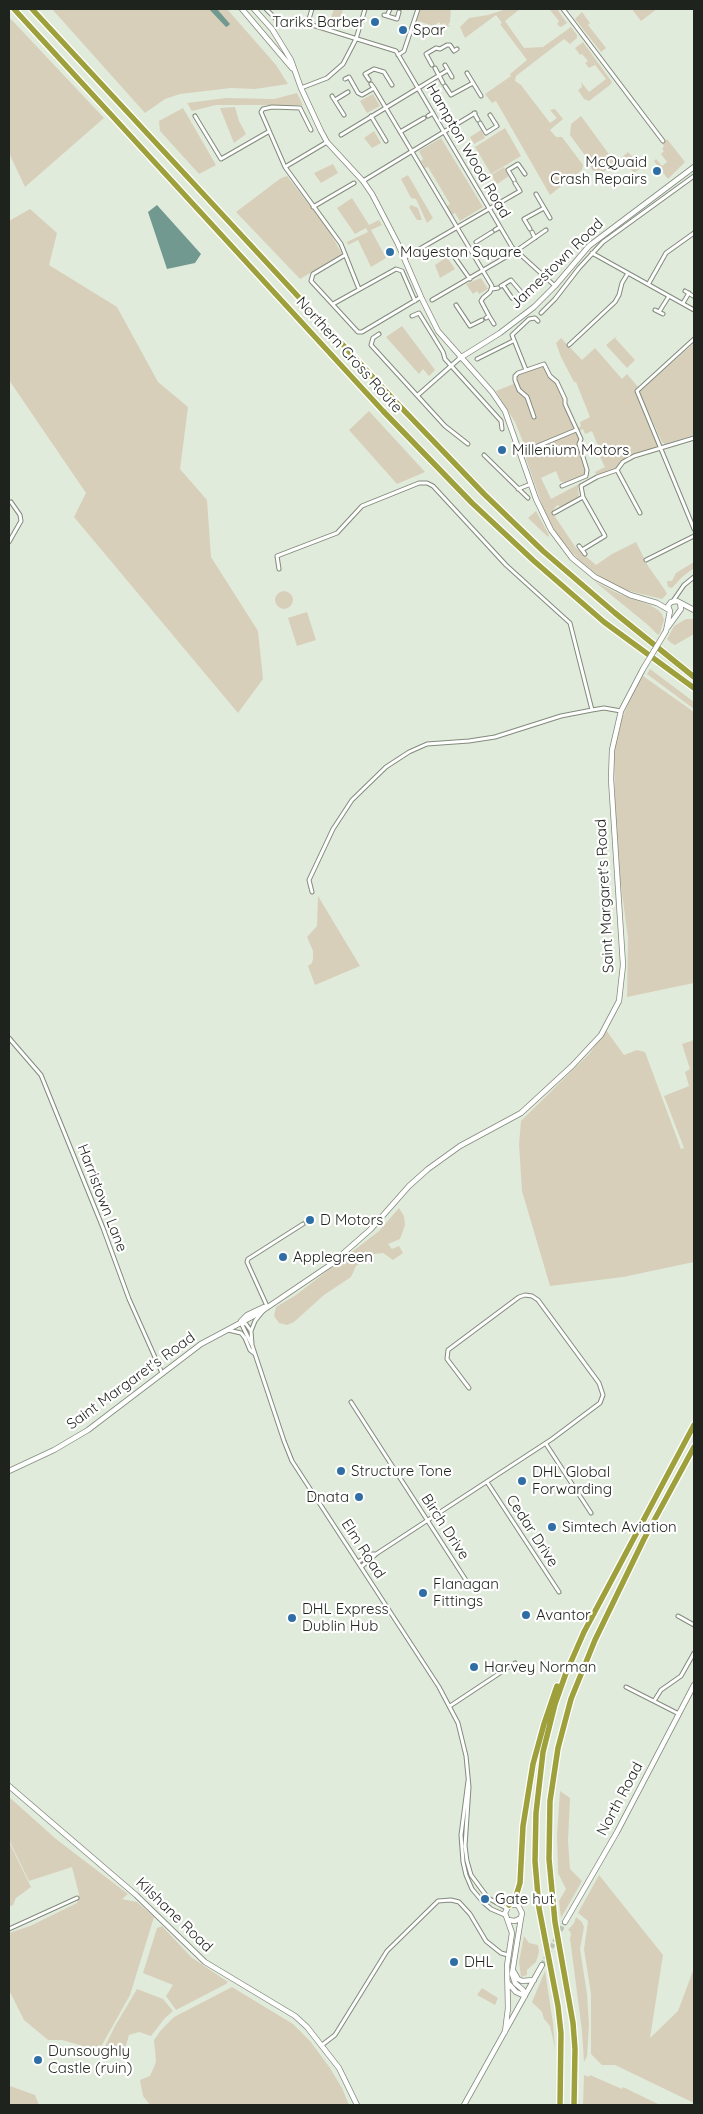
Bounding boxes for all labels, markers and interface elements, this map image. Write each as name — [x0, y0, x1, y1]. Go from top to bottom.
place label: Tariks Barber — [272, 13, 365, 31]
marker: Tariks Barber — [369, 16, 381, 28]
place label: Spar — [413, 21, 445, 39]
marker: Spar — [397, 24, 409, 36]
street label: Hampton Wood Road — [422, 81, 514, 221]
place label: McQuaid Crash Repairs — [550, 153, 647, 188]
marker: McQuaid Crash Repairs — [651, 165, 663, 177]
street label: Jamestown Road — [507, 215, 607, 313]
place label: Mayeston Square — [400, 243, 521, 261]
marker: Mayeston Square — [384, 246, 396, 258]
street label: Northern Cross Route — [292, 293, 406, 417]
place label: Millenium Motors — [512, 441, 629, 459]
marker: Millenium Motors — [496, 444, 508, 456]
street label: Saint Margaret's Road — [592, 819, 618, 973]
street label: Harristown Lane — [73, 1142, 131, 1254]
place label: D Motors — [320, 1211, 383, 1229]
marker: D Motors — [304, 1214, 316, 1226]
place label: Applegreen — [293, 1248, 373, 1266]
marker: Applegreen — [277, 1251, 289, 1263]
street label: Saint Margaret's Road — [63, 1328, 199, 1434]
place label: Structure Tone — [351, 1462, 452, 1480]
place label: DHL Global Forwarding — [532, 1463, 612, 1498]
marker: Structure Tone — [335, 1465, 347, 1477]
marker: DHL Global Forwarding — [516, 1475, 528, 1487]
place label: Dnata — [306, 1488, 349, 1506]
marker: Dnata — [353, 1491, 365, 1503]
street label: Birch Drive — [417, 1491, 473, 1563]
street label: Cedar Drive — [502, 1492, 562, 1570]
street label: Elm Road — [337, 1516, 389, 1582]
place label: Simtech Aviation — [562, 1518, 677, 1536]
marker: Simtech Aviation — [546, 1521, 558, 1533]
place label: Flanagan Fittings — [433, 1575, 499, 1610]
marker: Flanagan Fittings — [417, 1587, 429, 1599]
place label: DHL Express Dublin Hub — [302, 1600, 389, 1635]
place label: Avantor — [536, 1606, 591, 1624]
marker: Avantor — [520, 1609, 532, 1621]
marker: DHL Express Dublin Hub — [286, 1612, 298, 1624]
place label: Harvey Norman — [484, 1658, 596, 1676]
marker: Harvey Norman — [468, 1661, 480, 1673]
street label: North Road — [593, 1759, 647, 1839]
street label: Kilshane Road — [132, 1874, 216, 1956]
place label: Gate hut — [495, 1890, 554, 1908]
marker: Gate hut — [479, 1893, 491, 1905]
place label: DHL — [464, 1953, 494, 1971]
marker: DHL — [448, 1956, 460, 1968]
place label: Dunsoughly Castle (ruin) — [48, 2042, 132, 2077]
marker: Dunsoughly Castle (ruin) — [32, 2054, 44, 2066]

